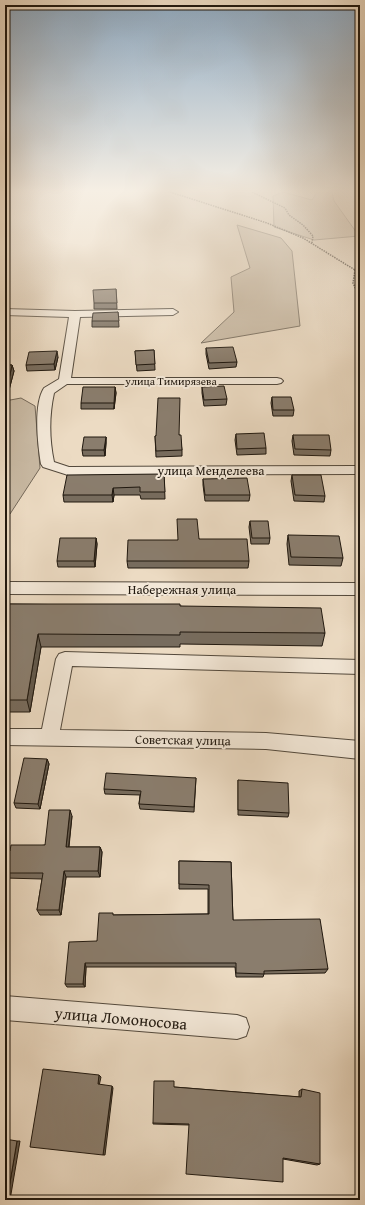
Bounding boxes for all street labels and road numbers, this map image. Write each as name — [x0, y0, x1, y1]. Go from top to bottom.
street label: улица Тимирязева — [124, 373, 217, 389]
street label: улица Менделеева — [157, 461, 265, 480]
street label: Набережная улица — [128, 580, 237, 599]
street label: Советская улица — [135, 730, 232, 750]
street label: улица Ломоносова — [53, 1000, 189, 1036]

